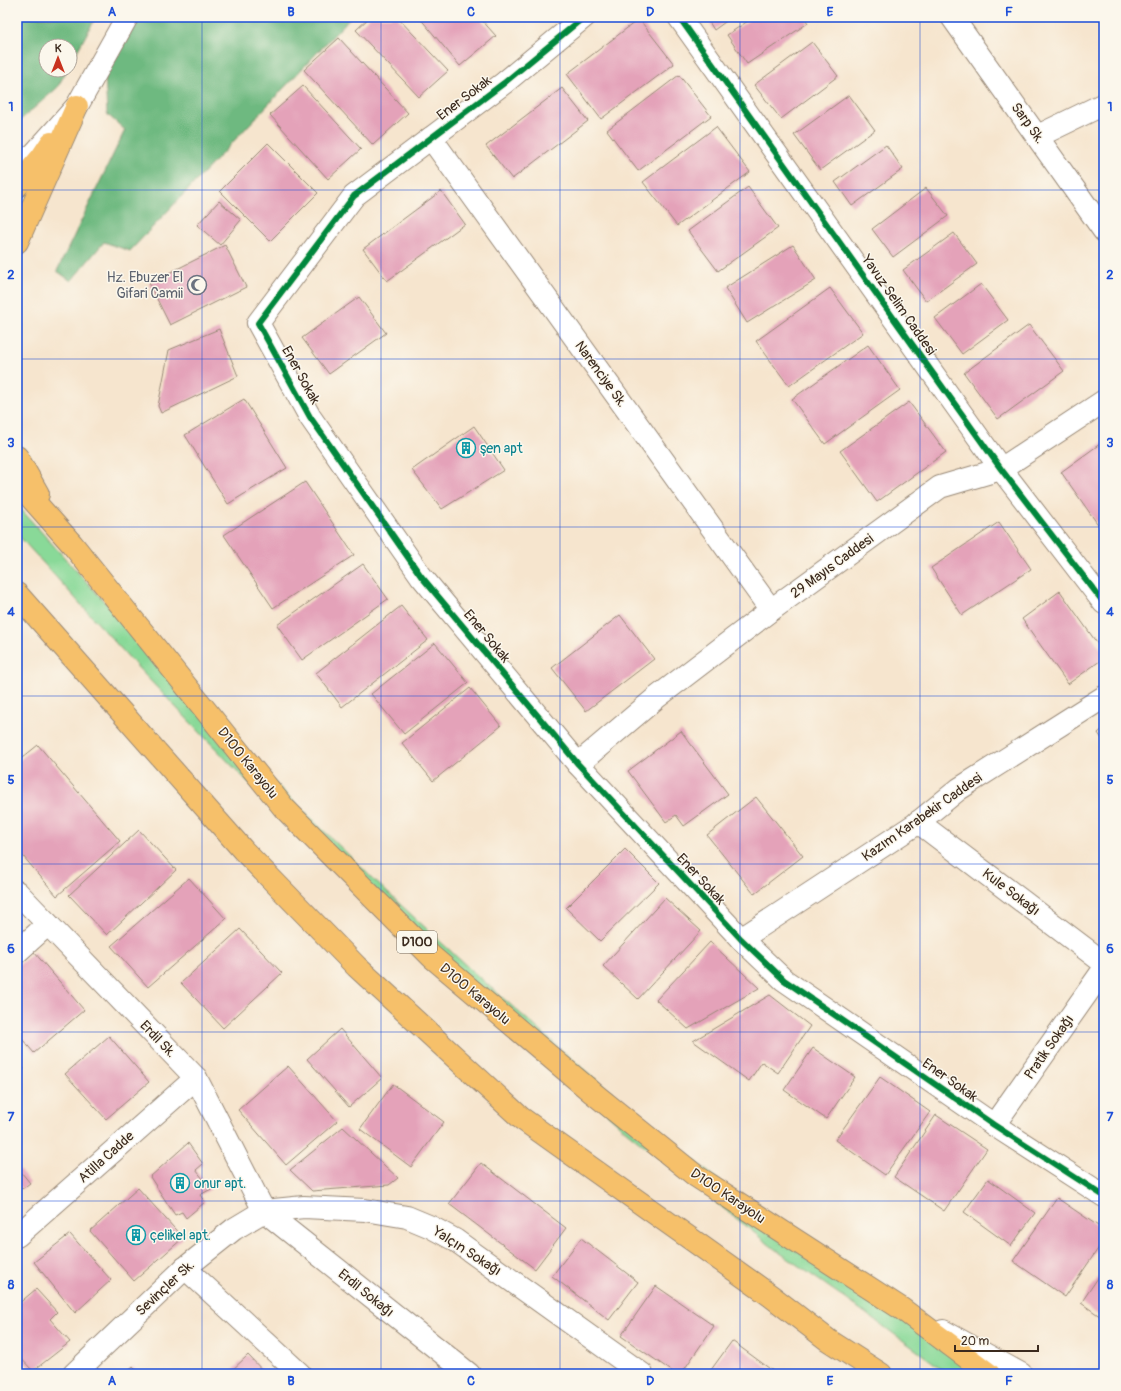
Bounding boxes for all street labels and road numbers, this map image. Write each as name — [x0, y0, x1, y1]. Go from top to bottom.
street label: Ener Sokak — [433, 72, 495, 124]
street label: Sarp Sk. — [1007, 99, 1049, 147]
street label: Yavuz Selim Caddesi — [857, 251, 940, 359]
street label: Narenciye Sk. — [571, 338, 631, 410]
street label: Ener Sokak — [278, 343, 324, 407]
street label: 29 Mayıs Caddesi — [787, 530, 877, 602]
street label: Ener Sokak — [460, 606, 514, 666]
street label: D100 Karayolu — [214, 724, 282, 802]
street label: Kazım Karabekir Caddesi — [859, 769, 986, 865]
street label: Ener Sokak — [673, 850, 729, 908]
street label: Kule Sokağı — [979, 865, 1043, 919]
road number: D100 — [397, 931, 437, 953]
street label: D100 Karayolu — [436, 960, 514, 1028]
street label: Pratik Sokağı — [1021, 1012, 1077, 1082]
street label: Erdil Sk. — [136, 1017, 180, 1061]
street label: Ener Sokak — [919, 1055, 981, 1105]
street label: Atilla Cadde — [75, 1127, 138, 1187]
street label: D100 Karayolu — [687, 1165, 769, 1227]
street label: Yalçın Sokağı — [429, 1222, 505, 1280]
street label: Sevinçler Sk. — [132, 1256, 198, 1320]
street label: Erdil Sokağı — [335, 1265, 397, 1321]

